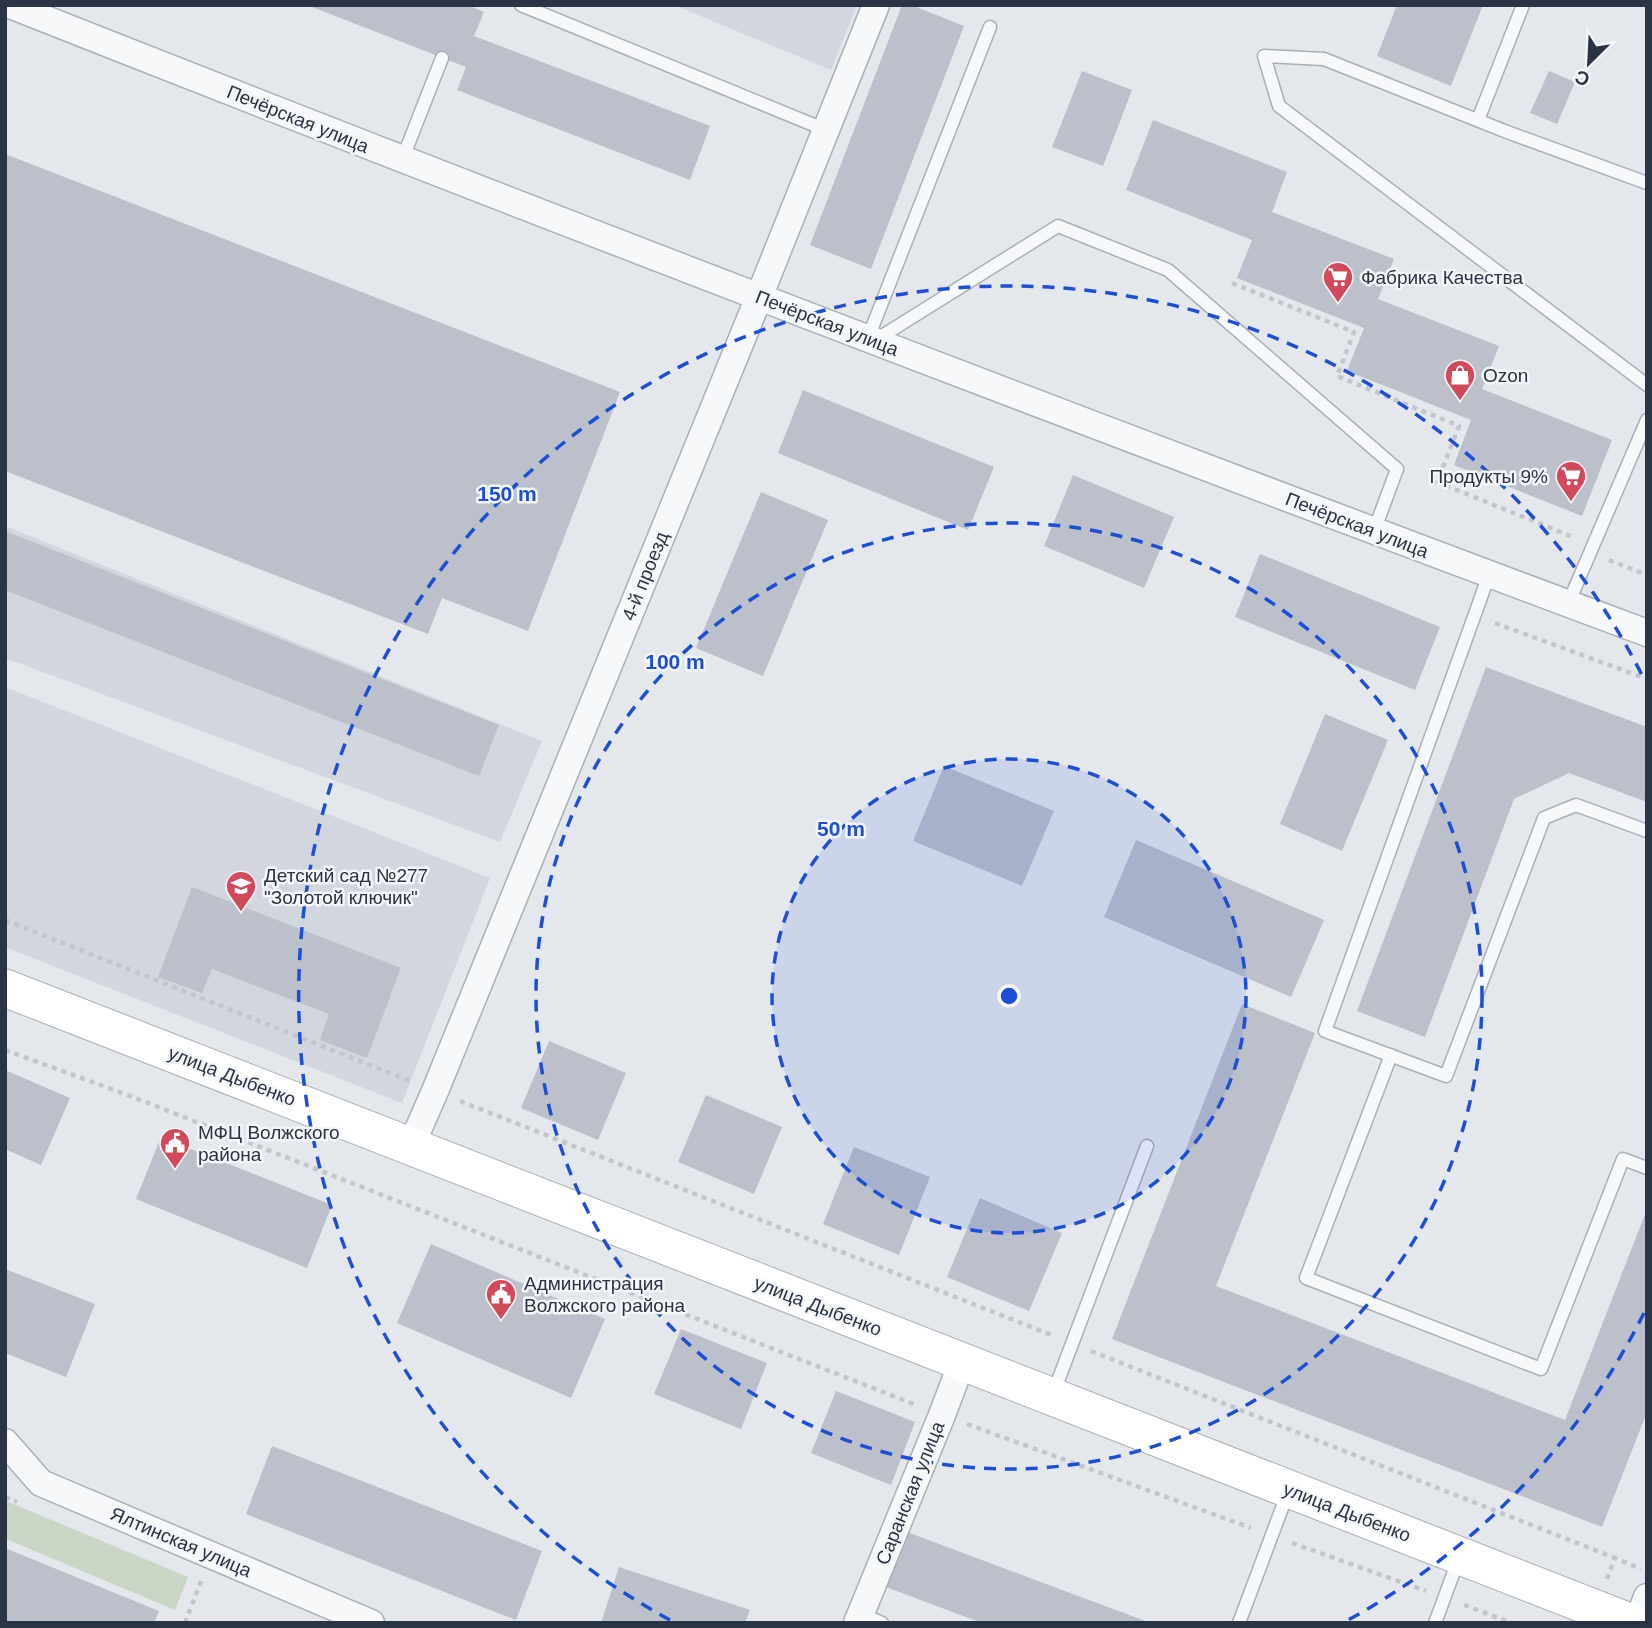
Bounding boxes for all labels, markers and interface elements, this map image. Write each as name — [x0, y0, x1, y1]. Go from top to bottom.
north arrow — [1554, 28, 1624, 98]
text: С — [1572, 66, 1593, 90]
street label: Печёрская улица — [224, 81, 372, 157]
supermarket icon: Фабрика Качества — [1321, 260, 1355, 304]
place label: Фабрика Качества — [1361, 267, 1523, 288]
street label: Печёрская улица — [753, 286, 902, 360]
shop icon: Ozon — [1443, 358, 1477, 402]
place label: Ozon — [1483, 365, 1528, 386]
supermarket icon: Продукты 9% — [1554, 459, 1588, 503]
place label: Продукты 9% — [1429, 466, 1548, 487]
text: 150 m — [477, 482, 537, 505]
street label: Печёрская улица — [1283, 488, 1432, 562]
street label: 4-й проезд — [618, 529, 672, 623]
text: 100 m — [645, 650, 705, 673]
text: 50 m — [817, 817, 865, 840]
place label: Детский сад №277 "Золотой ключик" — [264, 865, 428, 908]
school or university icon: Детский сад №277 "Золотой ключик" — [224, 869, 258, 913]
centre of rings — [997, 984, 1021, 1008]
street label: улица Дыбенко — [165, 1042, 299, 1110]
place label: МФЦ Волжского района — [198, 1122, 340, 1165]
public building icon: МФЦ Волжского района — [158, 1126, 192, 1170]
street label: улица Дыбенко — [751, 1272, 885, 1340]
place label: Администрация Волжского района — [524, 1273, 685, 1316]
public building icon: Администрация Волжского района — [484, 1277, 518, 1321]
street label: Саранская улица — [872, 1418, 949, 1568]
street label: улица Дыбенко — [1280, 1478, 1414, 1546]
street label: Ялтинская улица — [107, 1503, 255, 1581]

